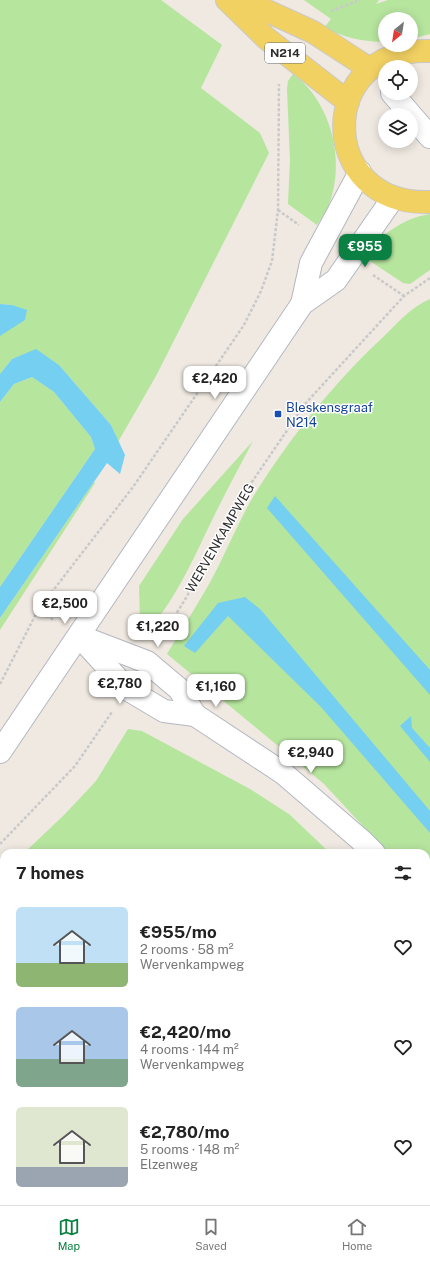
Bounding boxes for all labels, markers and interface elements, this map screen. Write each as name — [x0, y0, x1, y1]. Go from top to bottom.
north arrow — [378, 12, 418, 52]
map controls — [378, 12, 418, 148]
road number: N214 — [265, 43, 305, 63]
button: locate — [378, 60, 418, 100]
button: layers — [378, 108, 418, 148]
pin: €955 — [341, 234, 389, 268]
text: €955 — [348, 239, 382, 254]
pin: €2,420 — [182, 366, 248, 400]
text: €2,420 — [192, 371, 238, 386]
place label: Bleskensgraaf N214 — [286, 400, 373, 430]
marker: Bleskensgraaf N214 — [273, 409, 283, 419]
street label: WERVENKAMPWEG — [183, 481, 257, 595]
pin: €2,500 — [32, 591, 98, 625]
text: €2,500 — [42, 596, 88, 611]
pin: €1,220 — [125, 614, 191, 648]
text: €1,220 — [137, 619, 179, 634]
pin: €2,780 — [87, 671, 153, 705]
pin: €1,160 — [183, 674, 249, 708]
text: €2,780 — [98, 676, 142, 691]
text: €1,160 — [196, 679, 236, 694]
pin: €2,940 — [278, 740, 344, 774]
text: €2,940 — [288, 745, 334, 760]
icon: filters — [392, 862, 414, 884]
text: 7 homes — [16, 863, 84, 883]
text: €955/mo — [140, 922, 217, 942]
icon: home — [48, 923, 96, 971]
icon: heart — [392, 936, 414, 958]
text: 2 rooms · 58 m² — [140, 942, 233, 957]
text: Wervenkampweg — [140, 957, 244, 972]
text: €2,420/mo — [140, 1022, 231, 1042]
icon: home — [48, 1023, 96, 1071]
icon: heart — [392, 1036, 414, 1058]
text: 4 rooms · 144 m² — [140, 1042, 239, 1057]
text: Wervenkampweg — [140, 1057, 244, 1072]
text: €2,780/mo — [140, 1122, 229, 1142]
icon: home — [48, 1123, 96, 1171]
icon: heart — [392, 1136, 414, 1158]
text: 5 rooms · 148 m² — [140, 1142, 239, 1157]
text: Elzenweg — [140, 1157, 198, 1172]
tab: Map — [58, 1216, 80, 1252]
tab: Saved — [195, 1216, 227, 1252]
tab: Home — [342, 1216, 372, 1252]

